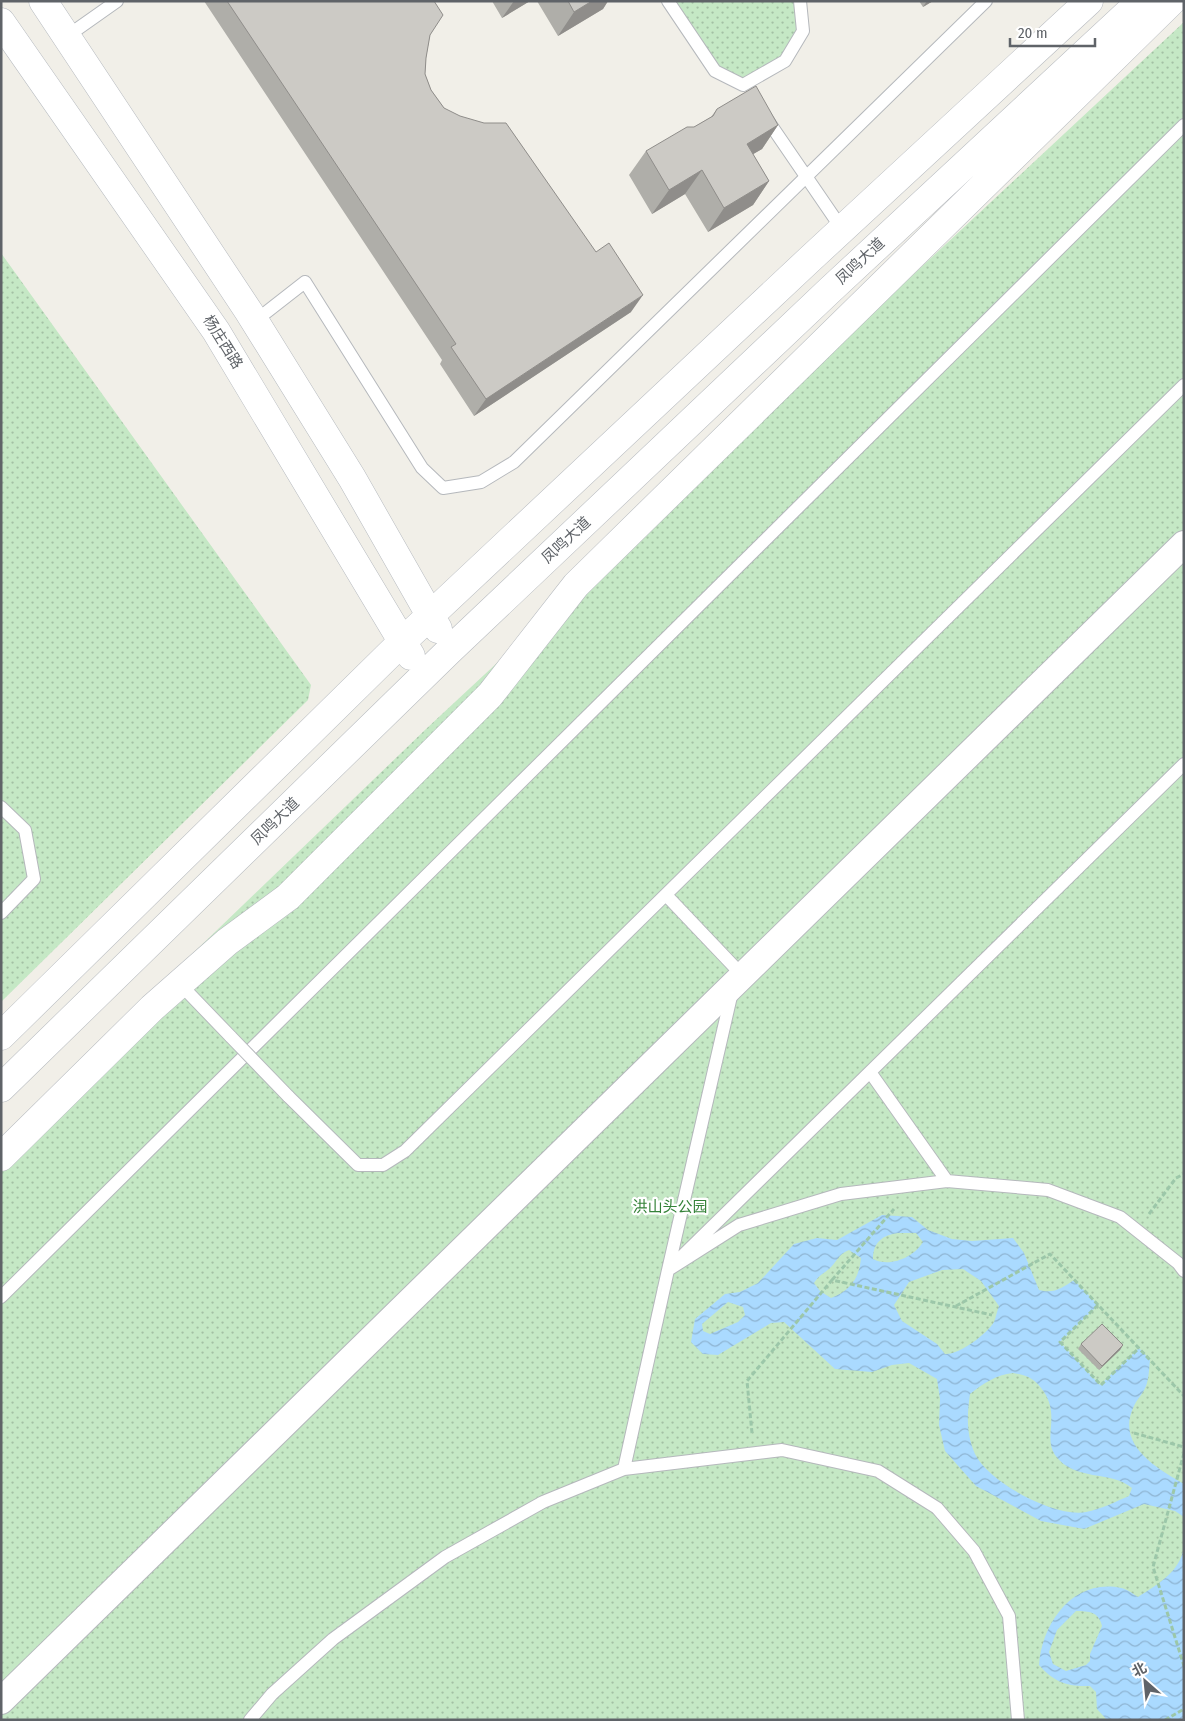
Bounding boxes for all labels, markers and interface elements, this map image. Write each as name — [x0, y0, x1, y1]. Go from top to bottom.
scale bar — [1010, 15, 1095, 47]
text: 20 m — [1018, 24, 1048, 42]
street label: 凤鸣大道 — [832, 234, 888, 288]
street label: 杨庄西路 — [199, 312, 247, 372]
street label: 凤鸣大道 — [538, 513, 594, 567]
street label: 凤鸣大道 — [247, 794, 303, 848]
park label: 洪山头公园 — [632, 1198, 708, 1216]
north arrow — [1120, 1656, 1170, 1706]
text: 北 — [1129, 1659, 1149, 1681]

